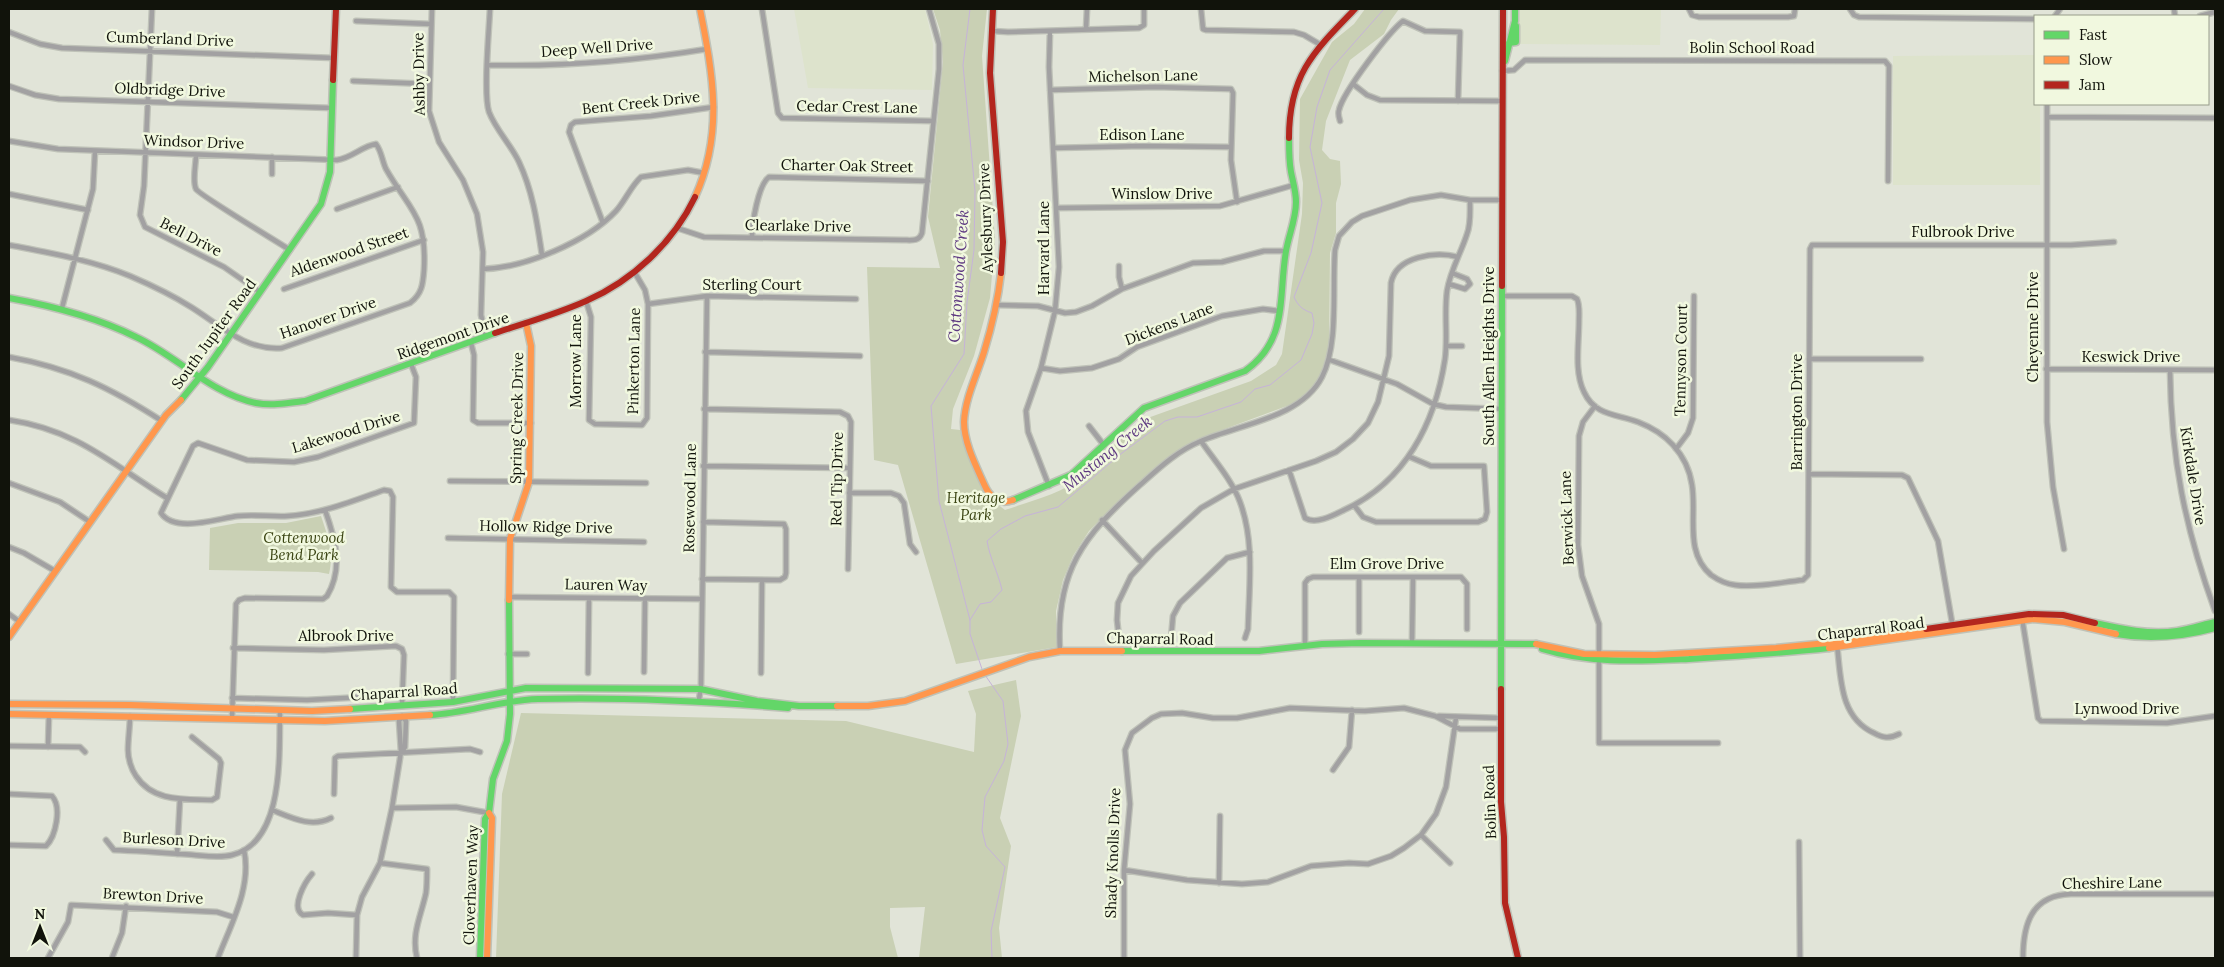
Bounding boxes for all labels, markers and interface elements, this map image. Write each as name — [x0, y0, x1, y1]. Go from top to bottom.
legend — [2034, 15, 2209, 105]
text: Fast — [2079, 25, 2107, 44]
street label: Cumberland Drive — [106, 27, 234, 50]
street label: Ashby Drive — [408, 32, 429, 117]
street label: Deep Well Drive — [540, 34, 654, 61]
street label: Bolin School Road — [1689, 38, 1815, 57]
text: Slow — [2079, 50, 2112, 69]
street label: Michelson Lane — [1088, 65, 1198, 86]
text: Jam — [2078, 75, 2106, 94]
street label: Oldbridge Drive — [114, 78, 226, 101]
street label: Bent Creek Drive — [581, 87, 701, 118]
street label: Cedar Crest Lane — [796, 96, 918, 117]
street label: Edison Lane — [1099, 125, 1185, 144]
street label: Windsor Drive — [143, 130, 245, 153]
street label: Charter Oak Street — [781, 155, 914, 176]
street label: Aylesbury Drive — [974, 163, 997, 274]
street label: Winslow Drive — [1111, 184, 1213, 203]
street label: Harvard Lane — [1034, 201, 1053, 295]
water label: Cottonwood Creek — [943, 209, 973, 343]
street label: Bell Drive — [157, 213, 225, 260]
street label: Clearlake Drive — [745, 215, 851, 236]
street label: Aldenwood Street — [286, 222, 411, 281]
street label: Fulbrook Drive — [1911, 222, 2015, 241]
street label: South Allen Heights Drive — [1479, 266, 1498, 446]
street label: Cheyenne Drive — [2023, 271, 2042, 383]
street label: South Jupiter Road — [167, 275, 260, 393]
street label: Sterling Court — [702, 275, 802, 294]
street label: Hanover Drive — [277, 292, 379, 343]
street label: Dickens Lane — [1122, 298, 1216, 349]
street label: Tennyson Court — [1670, 303, 1691, 416]
street label: Ridgemont Drive — [394, 307, 511, 364]
street label: Pinkerton Lane — [623, 307, 644, 415]
street label: Morrow Lane — [566, 314, 585, 408]
street label: Keswick Drive — [2082, 347, 2180, 366]
street label: Spring Creek Drive — [506, 352, 527, 484]
street label: Barrington Drive — [1787, 354, 1806, 470]
street label: Lakewood Drive — [289, 406, 402, 457]
water label: Mustang Creek — [1058, 411, 1156, 495]
street label: Kirkdale Drive — [2176, 425, 2211, 526]
street label: Red Tip Drive — [826, 432, 847, 526]
street label: Rosewood Lane — [679, 443, 700, 553]
street label: Berwick Lane — [1555, 471, 1578, 565]
park label: Heritage Park — [947, 488, 1005, 524]
street label: Hollow Ridge Drive — [479, 516, 613, 537]
park label: Cottenwood Bend Park — [263, 528, 345, 564]
street label: Elm Grove Drive — [1330, 554, 1444, 573]
street label: Lauren Way — [564, 574, 648, 595]
street label: Chaparral Road — [1817, 613, 1925, 644]
street label: Albrook Drive — [297, 626, 394, 645]
street label: Chaparral Road — [1106, 628, 1214, 649]
street label: Chaparral Road — [350, 678, 458, 705]
street label: Lynwood Drive — [2075, 699, 2179, 718]
street label: Bolin Road — [1479, 765, 1500, 839]
street label: Shady Knolls Drive — [1101, 787, 1124, 919]
street label: Cloverhaven Way — [459, 824, 482, 945]
street label: Burleson Drive — [122, 827, 226, 852]
street label: Cheshire Lane — [2062, 872, 2162, 893]
street label: Brewton Drive — [102, 883, 204, 908]
north arrow — [15, 902, 65, 952]
text: N — [35, 905, 46, 923]

